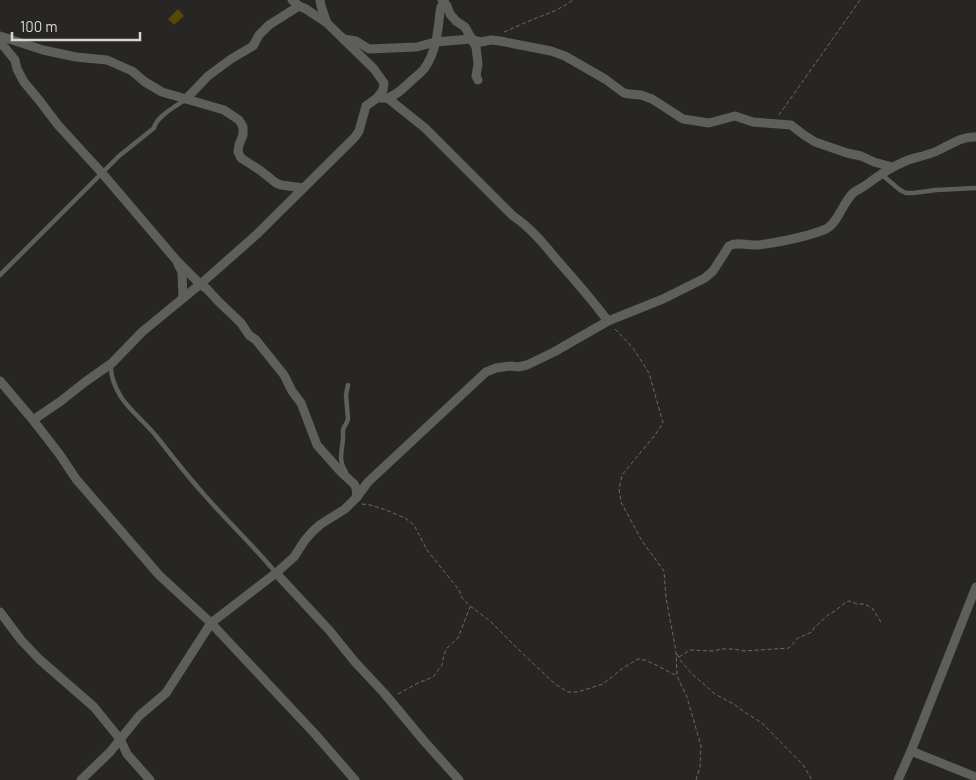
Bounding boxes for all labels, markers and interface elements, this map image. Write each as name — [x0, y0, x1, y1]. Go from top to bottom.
scale bar — [12, 10, 140, 42]
text: 100 m — [20, 17, 58, 35]

